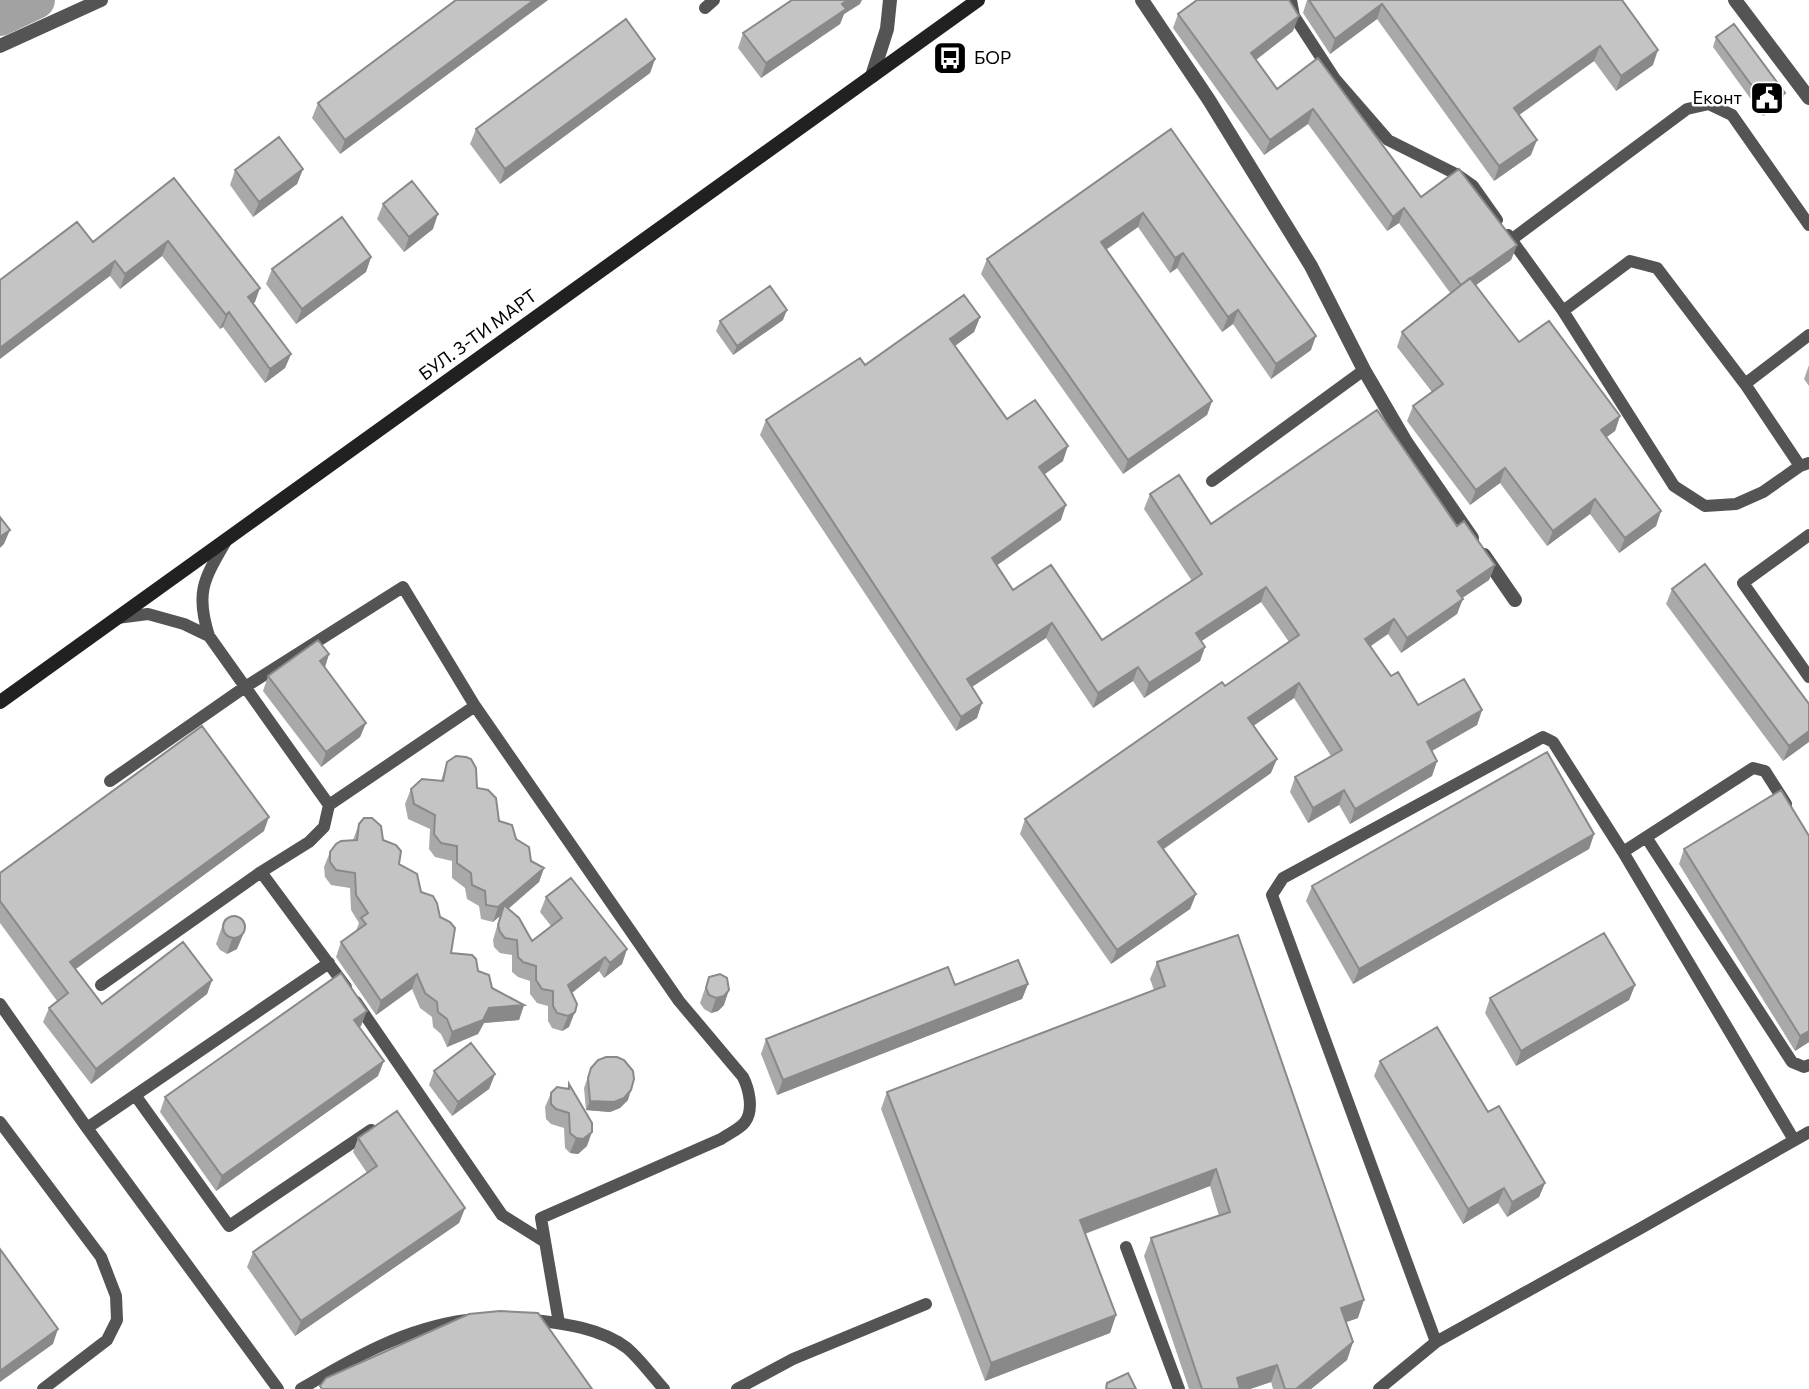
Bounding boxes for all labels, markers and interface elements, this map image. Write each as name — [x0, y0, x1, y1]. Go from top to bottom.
bus stop icon: БОР — [931, 39, 969, 77]
place label: БОР — [974, 46, 1011, 68]
public building icon: Еконт — [1748, 79, 1786, 117]
place label: Еконт — [1693, 86, 1743, 108]
street label: БУЛ. 3-ТИ МАРТ — [414, 284, 541, 384]

